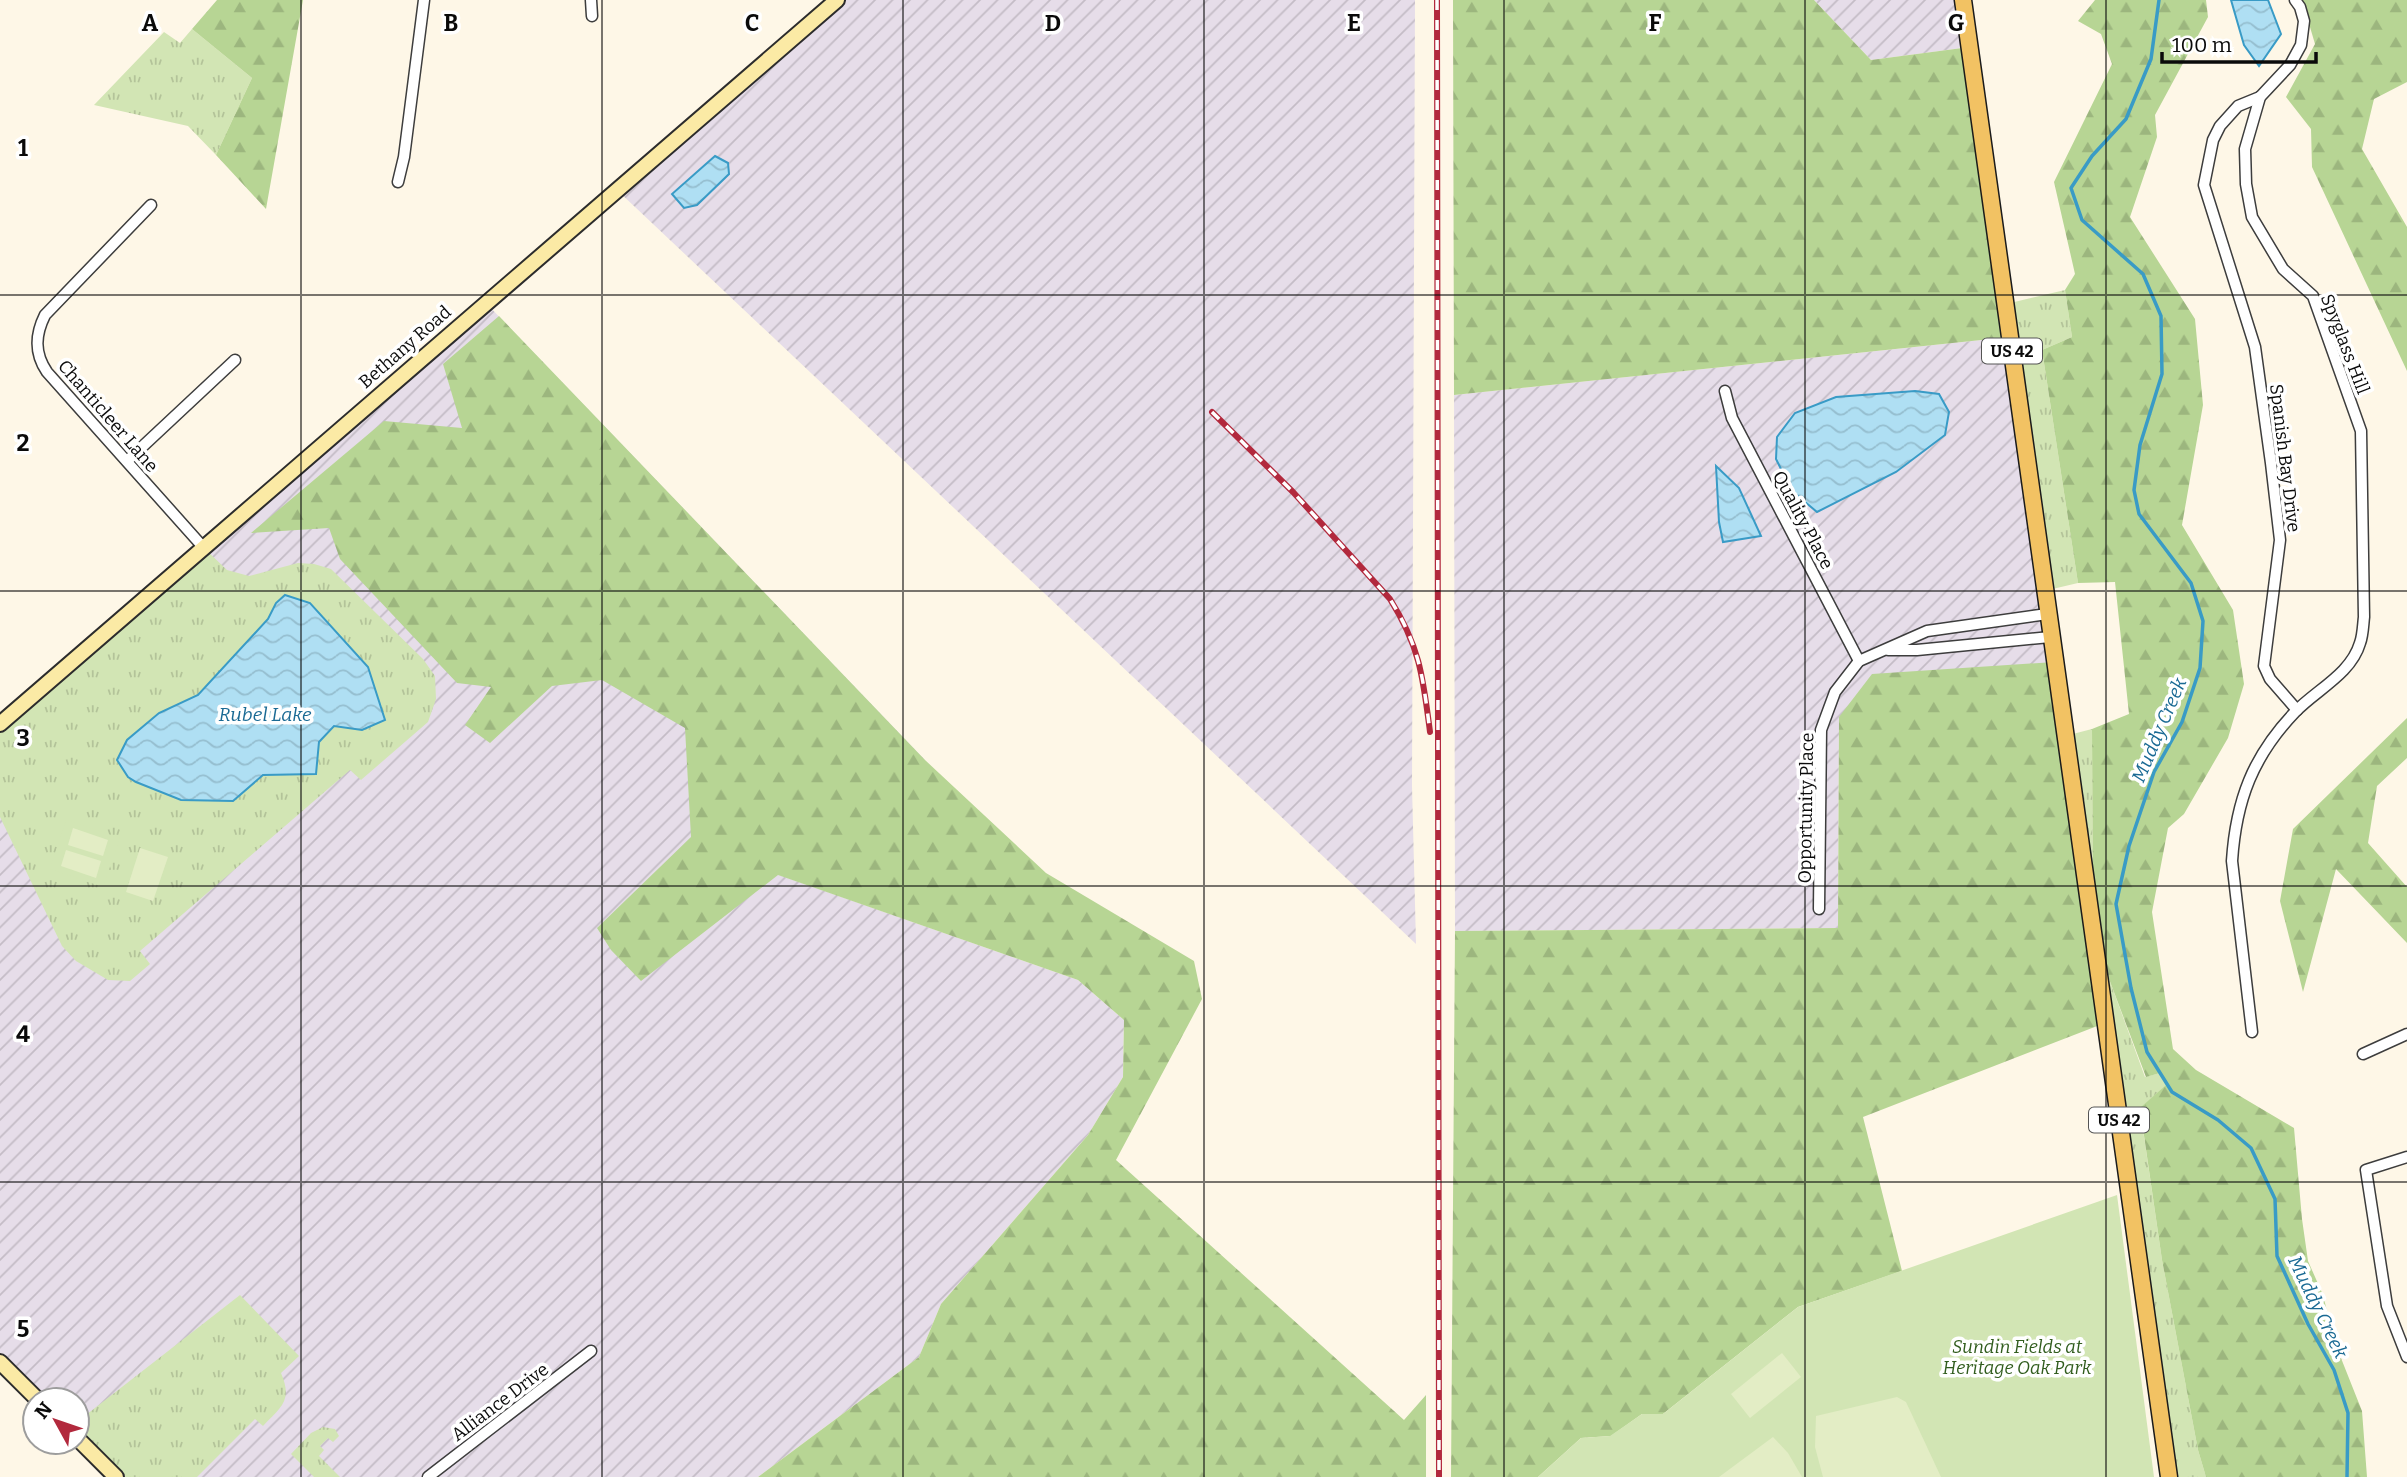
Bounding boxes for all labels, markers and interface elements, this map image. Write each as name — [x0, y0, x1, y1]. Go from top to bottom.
text: A — [142, 9, 159, 37]
text: B — [444, 9, 458, 37]
text: C — [745, 9, 759, 37]
text: D — [1045, 9, 1061, 37]
text: E — [1347, 9, 1361, 37]
text: F — [1649, 9, 1662, 37]
text: G — [1948, 9, 1965, 37]
scale bar — [2162, 21, 2316, 65]
text: 100 m — [2172, 32, 2232, 58]
text: 1 — [18, 134, 28, 162]
street label: Spyglass Hill — [2316, 291, 2374, 397]
street label: Bethany Road — [354, 301, 456, 393]
road number: US 42 — [1982, 338, 2042, 364]
street label: Chanticleer Lane — [53, 355, 163, 477]
street label: Spanish Bay Drive — [2265, 383, 2305, 533]
text: 2 — [17, 429, 30, 457]
street label: Quality Place — [1768, 467, 1838, 573]
water label: Muddy Creek — [2127, 674, 2192, 786]
water label: Rubel Lake — [218, 703, 312, 726]
text: 3 — [16, 724, 30, 752]
street label: Opportunity Place — [1794, 732, 1818, 884]
text: 4 — [16, 1020, 30, 1048]
road number: US 42 — [2089, 1108, 2149, 1132]
water label: Muddy Creek — [2283, 1252, 2353, 1363]
text: 5 — [17, 1315, 29, 1343]
park label: Sundin Fields at Heritage Oak Park — [1943, 1336, 2092, 1379]
street label: Alliance Drive — [447, 1358, 553, 1446]
north arrow — [21, 1386, 91, 1456]
text: N — [30, 1397, 57, 1423]

